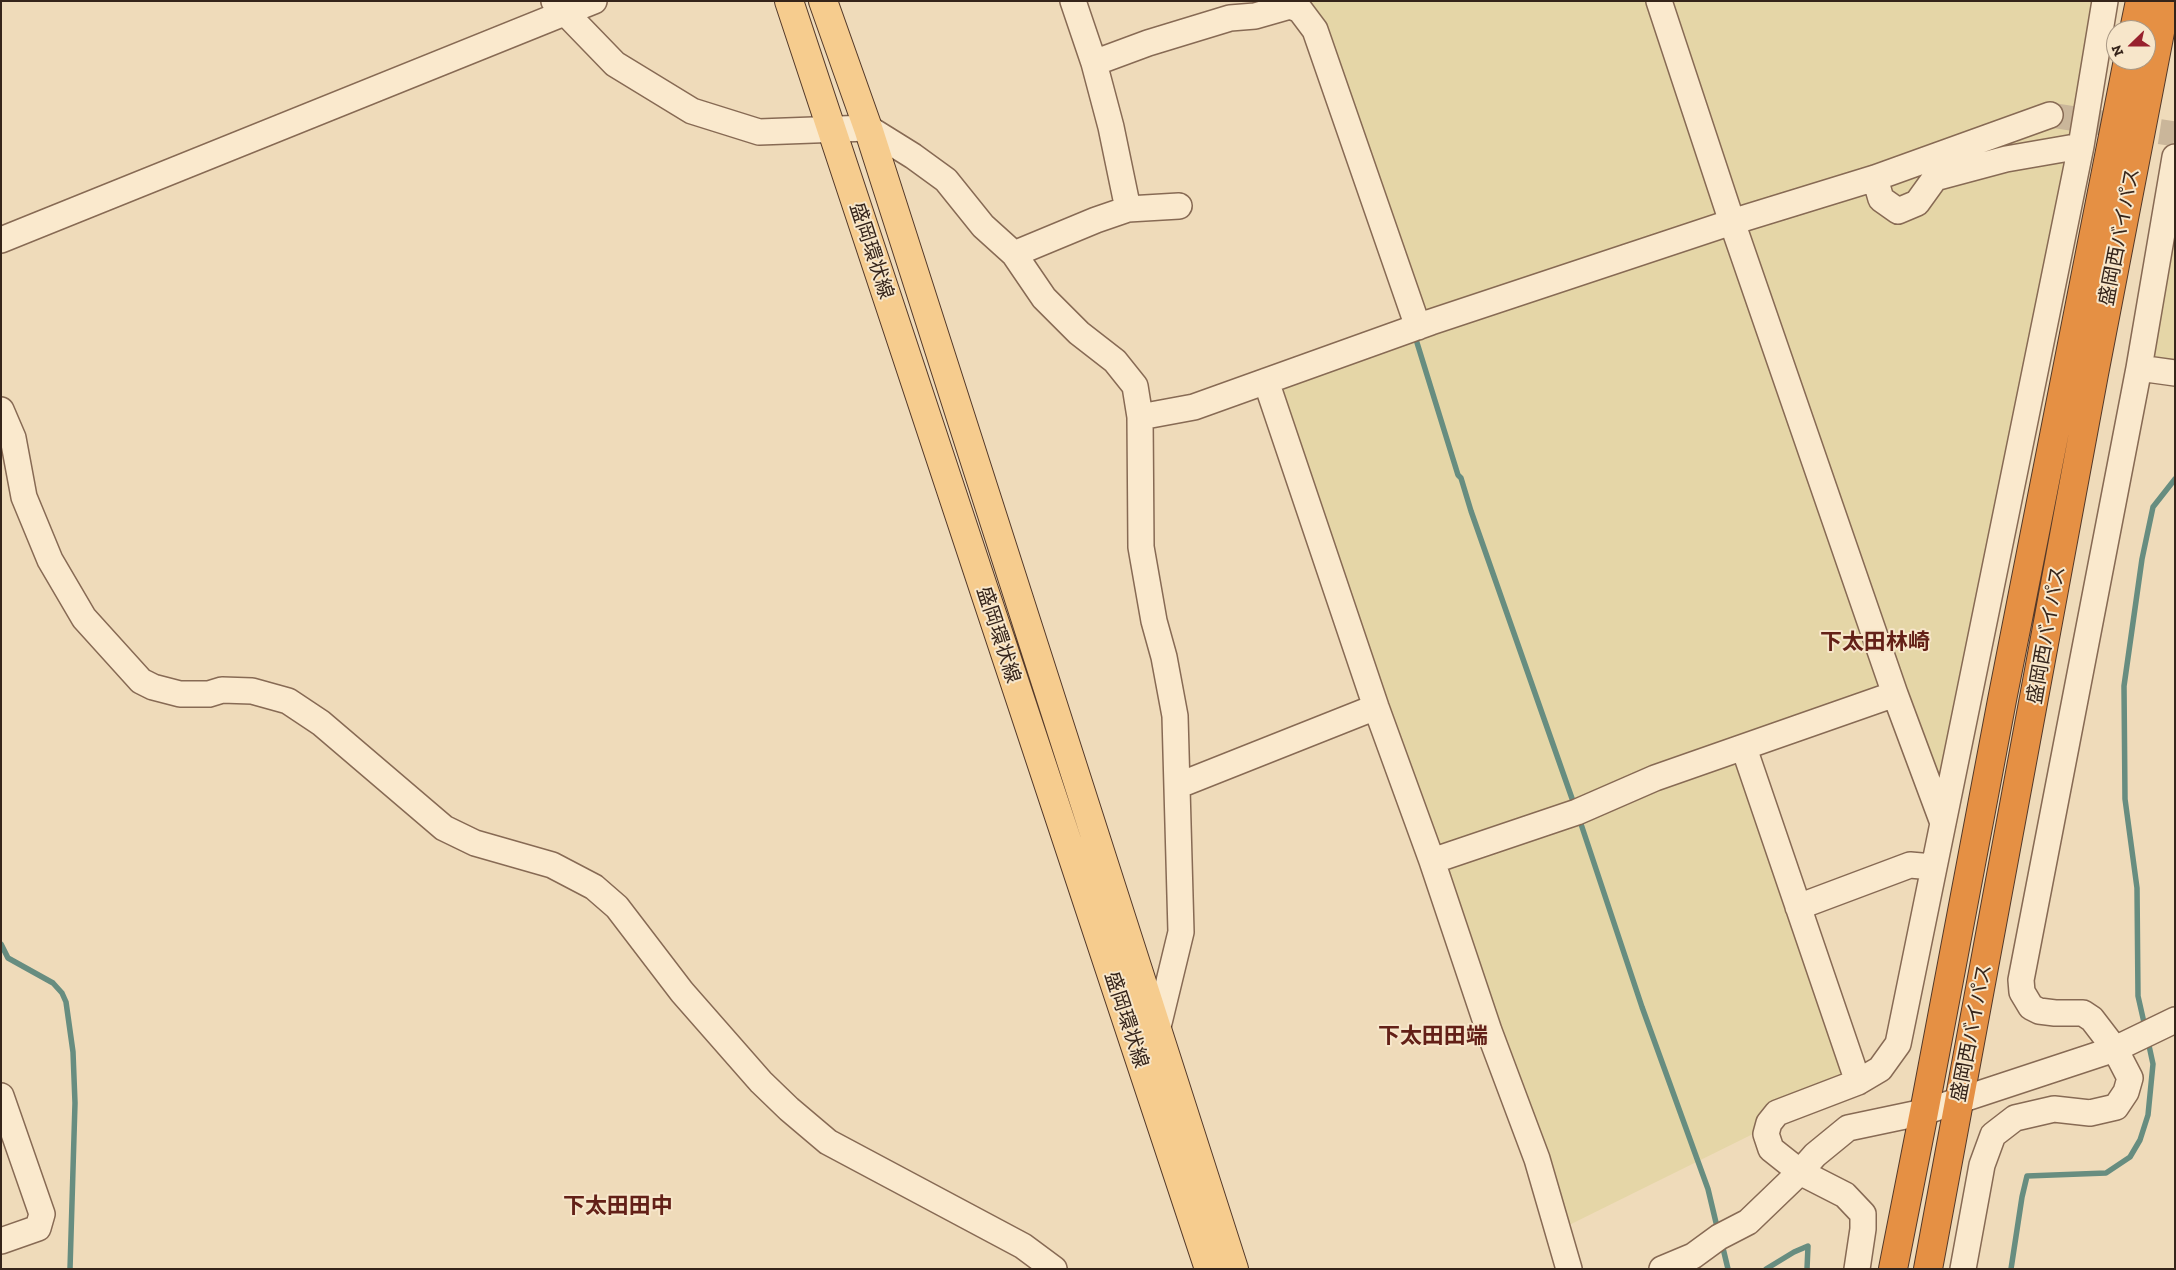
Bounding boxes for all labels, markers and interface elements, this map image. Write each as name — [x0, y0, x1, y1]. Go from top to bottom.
north arrow — [2106, 20, 2156, 70]
text: N — [2108, 42, 2127, 59]
street label: 盛岡西バイパス — [2095, 166, 2145, 308]
street label: 盛岡環状線 — [844, 200, 898, 302]
street label: 盛岡西バイパス — [2023, 564, 2071, 706]
street label: 盛岡環状線 — [971, 584, 1025, 686]
district label: 下太田林崎 — [1820, 630, 1930, 656]
street label: 盛岡西バイパス — [1947, 962, 1997, 1104]
street label: 盛岡環状線 — [1099, 969, 1153, 1071]
district label: 下太田田端 — [1378, 1024, 1488, 1050]
district label: 下太田田中 — [563, 1194, 673, 1220]

